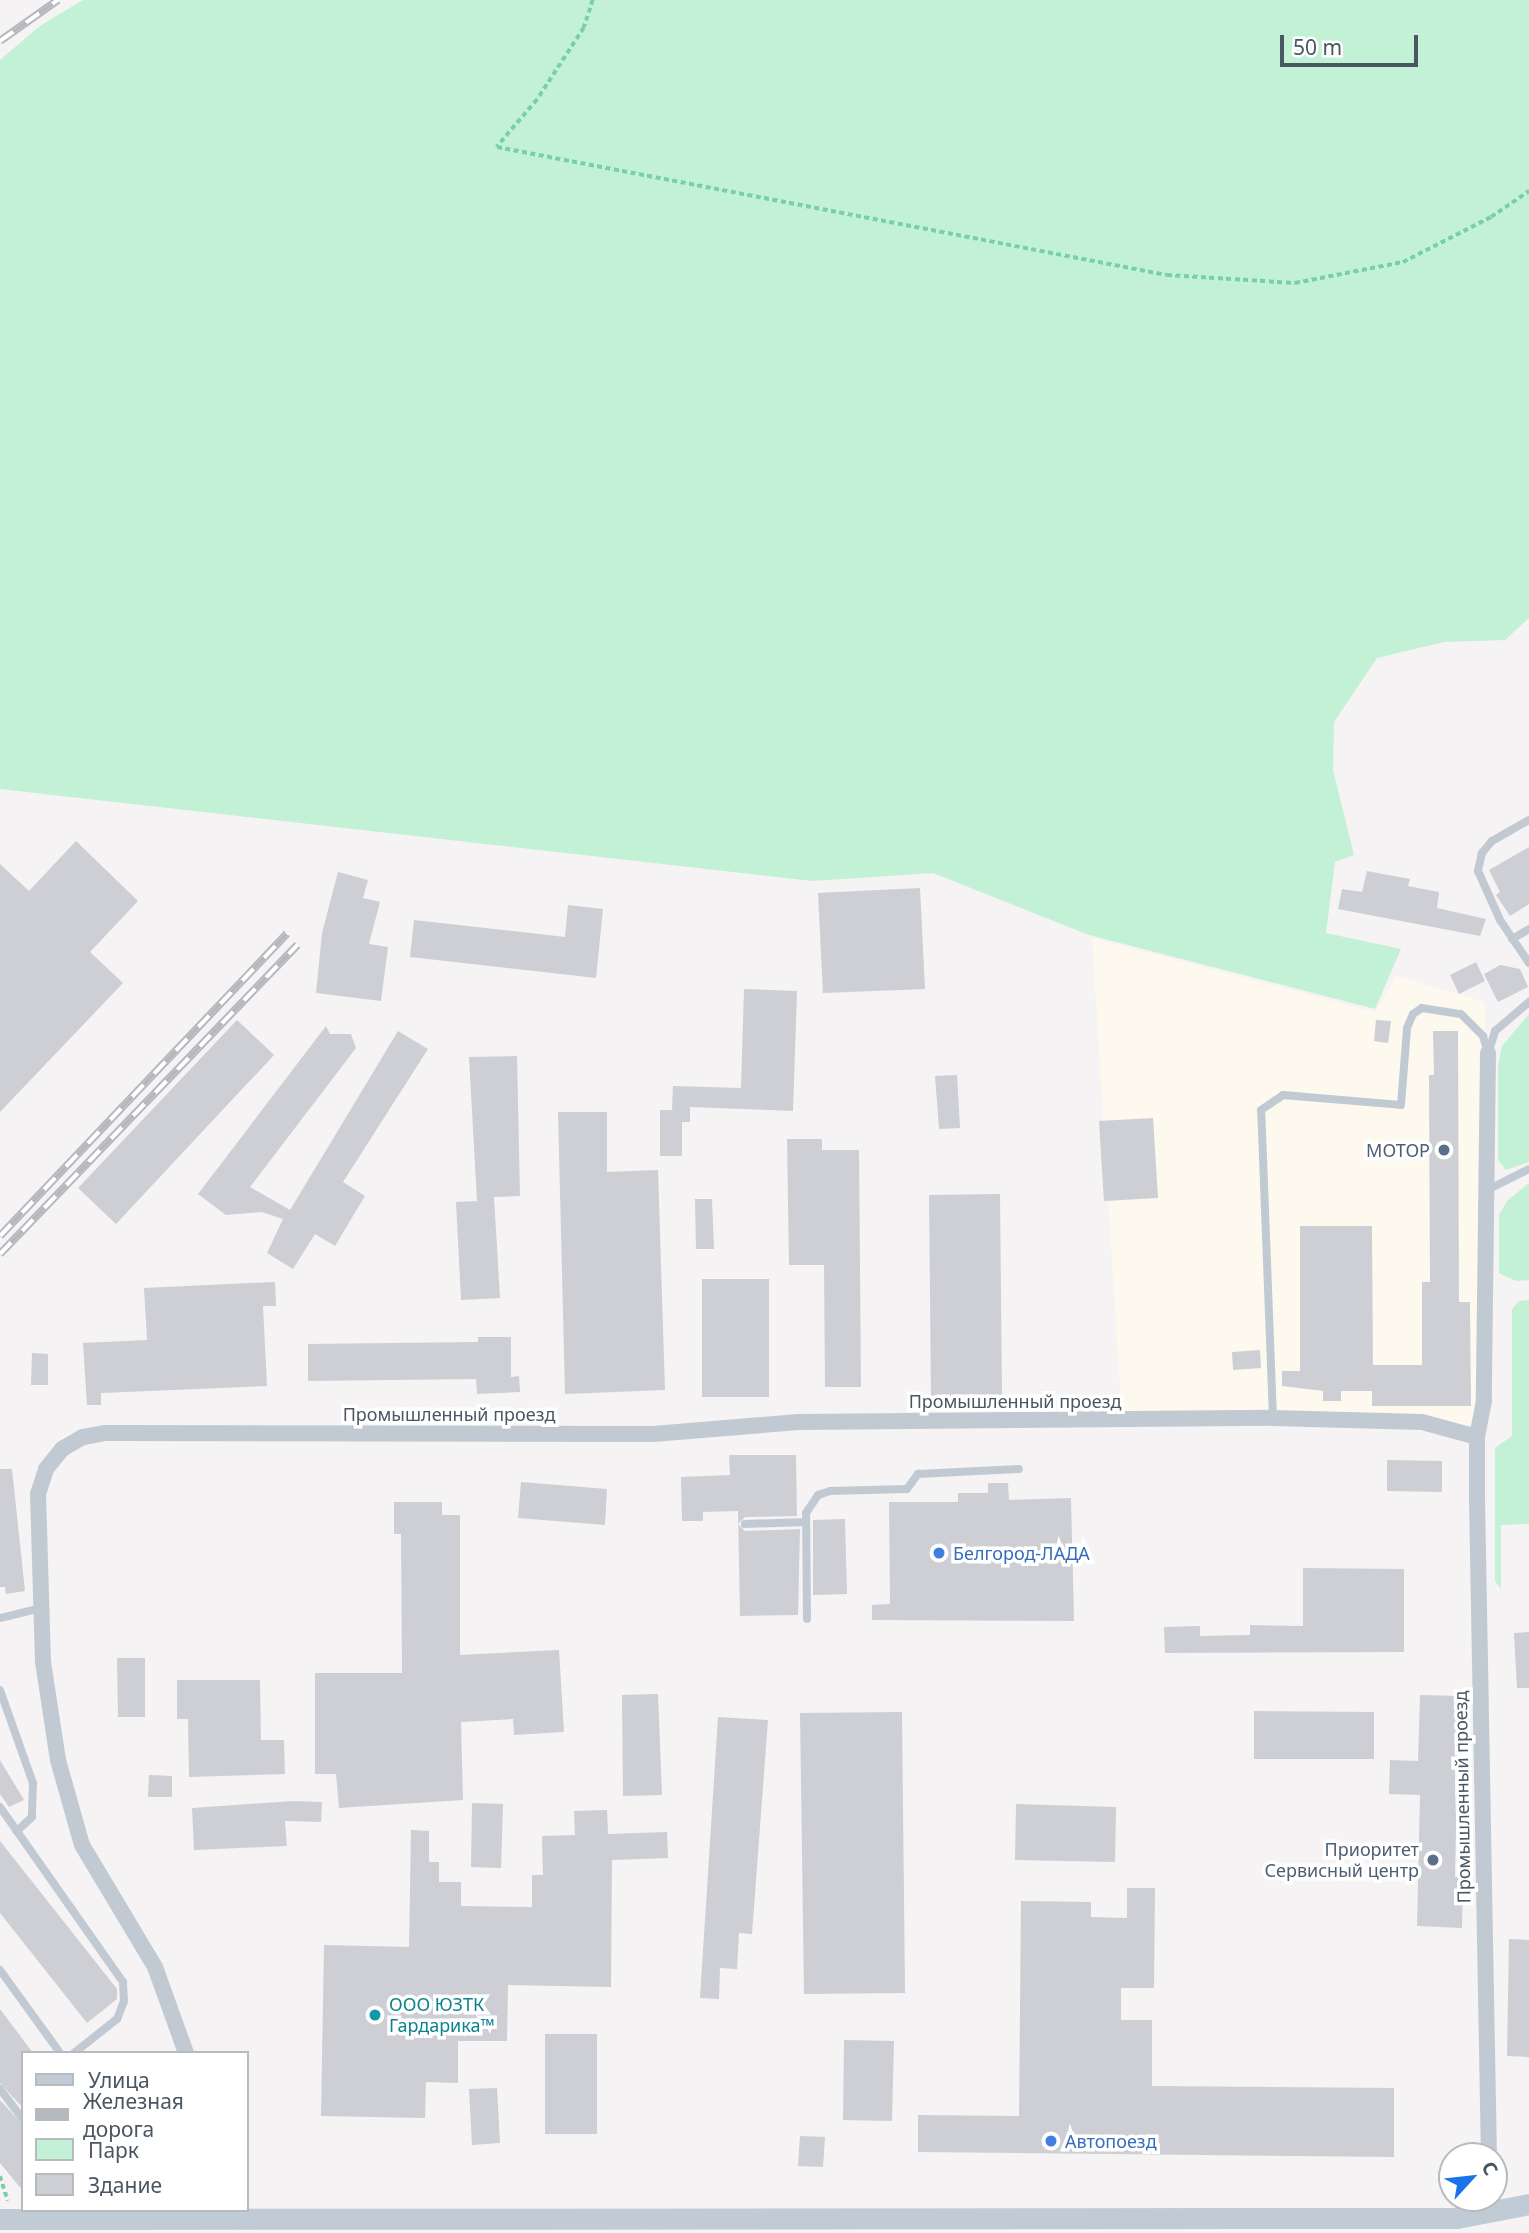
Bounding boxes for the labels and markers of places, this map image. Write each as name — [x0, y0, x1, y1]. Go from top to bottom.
place label: МОТОР — [1366, 1139, 1430, 1161]
marker: МОТОР — [1436, 1142, 1452, 1158]
place label: Белгород-ЛАДА — [953, 1542, 1090, 1564]
marker: Белгород-ЛАДА — [931, 1545, 947, 1561]
place label: Приоритет Сервисный центр — [1265, 1839, 1419, 1882]
marker: Приоритет Сервисный центр — [1425, 1852, 1441, 1868]
place label: ООО ЮЗТК Гардарика™ — [389, 1994, 494, 2036]
marker: ООО ЮЗТК Гардарика™ — [367, 2007, 383, 2023]
place label: Автопоезд — [1065, 2130, 1157, 2152]
marker: Автопоезд — [1043, 2133, 1059, 2149]

